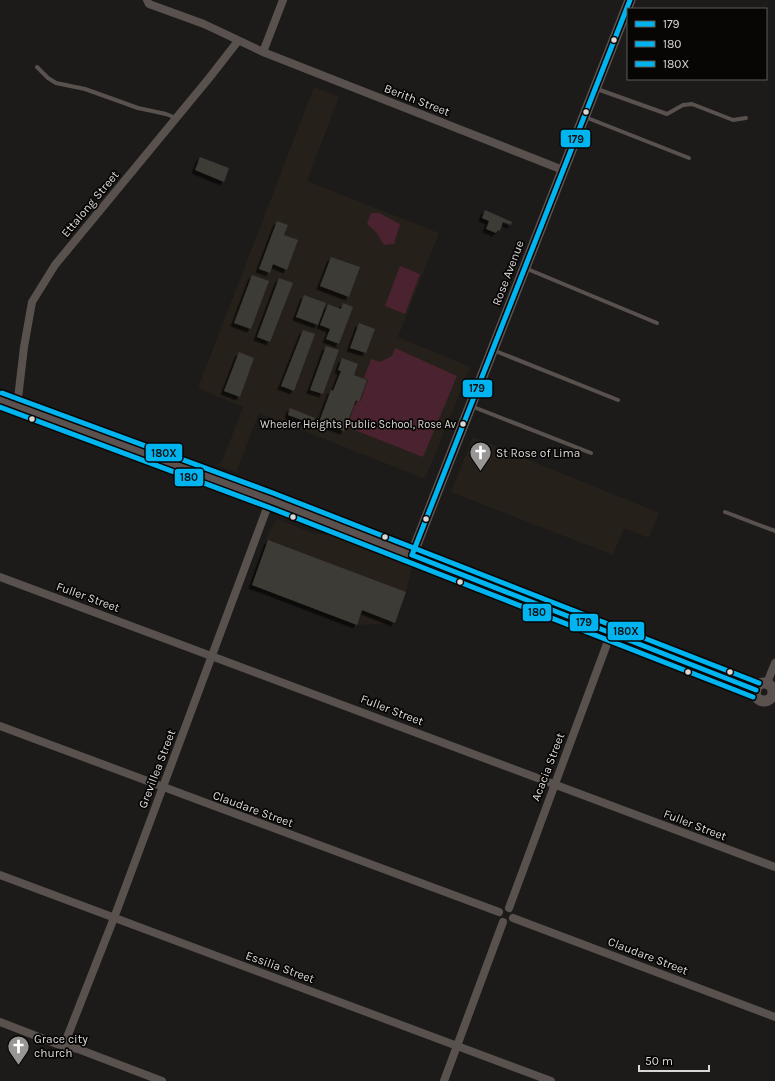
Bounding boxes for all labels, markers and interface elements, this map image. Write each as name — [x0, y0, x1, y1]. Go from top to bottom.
legend — [627, 8, 767, 80]
text: 179 — [663, 17, 680, 31]
unlabelled marker — [609, 35, 619, 45]
text: 180 — [663, 37, 681, 51]
text: 180X — [663, 57, 689, 71]
street label: Berith Street — [382, 81, 452, 119]
unlabelled marker — [581, 107, 591, 117]
line badge: 179 — [560, 129, 591, 148]
text: 179 — [568, 133, 584, 146]
street label: Ettalong Street — [58, 168, 122, 240]
street label: Rose Avenue — [489, 238, 527, 308]
line badge: 179 — [462, 379, 493, 398]
text: 179 — [469, 382, 485, 395]
unlabelled marker — [27, 414, 37, 424]
place label: Wheeler Heights Public School, Rose Av — [260, 418, 456, 431]
marker: Wheeler Heights Public School, Rose Av — [458, 419, 468, 429]
church icon: St Rose of Lima — [467, 440, 493, 473]
line badge: 180X — [145, 443, 183, 462]
place label: St Rose of Lima — [496, 446, 580, 460]
text: 180X — [151, 447, 177, 460]
line badge: 180 — [174, 468, 204, 487]
text: 180 — [180, 471, 198, 484]
unlabelled marker — [288, 512, 298, 522]
unlabelled marker — [421, 514, 431, 524]
unlabelled marker — [380, 532, 390, 542]
unlabelled marker — [455, 577, 465, 587]
street label: Fuller Street — [54, 579, 122, 615]
line badge: 180 — [522, 603, 552, 622]
text: 180 — [528, 606, 546, 619]
line badge: 179 — [569, 613, 599, 632]
text: 179 — [576, 616, 592, 629]
line badge: 180X — [607, 621, 645, 641]
text: 180X — [613, 625, 639, 638]
unlabelled marker — [683, 667, 693, 677]
unlabelled marker — [725, 667, 735, 677]
street label: Fuller Street — [359, 692, 426, 729]
street label: Grevillea Street — [136, 727, 179, 810]
street label: Acacia Street — [529, 730, 568, 803]
street label: Claudare Street — [211, 788, 296, 830]
street label: Fuller Street — [662, 807, 729, 844]
street label: Claudare Street — [606, 934, 690, 978]
street label: Essilia Street — [244, 948, 317, 986]
place label: Grace city church — [34, 1032, 88, 1060]
church icon: Grace city church — [6, 1033, 32, 1066]
scale bar — [639, 1047, 709, 1073]
text: 50 m — [645, 1054, 673, 1068]

